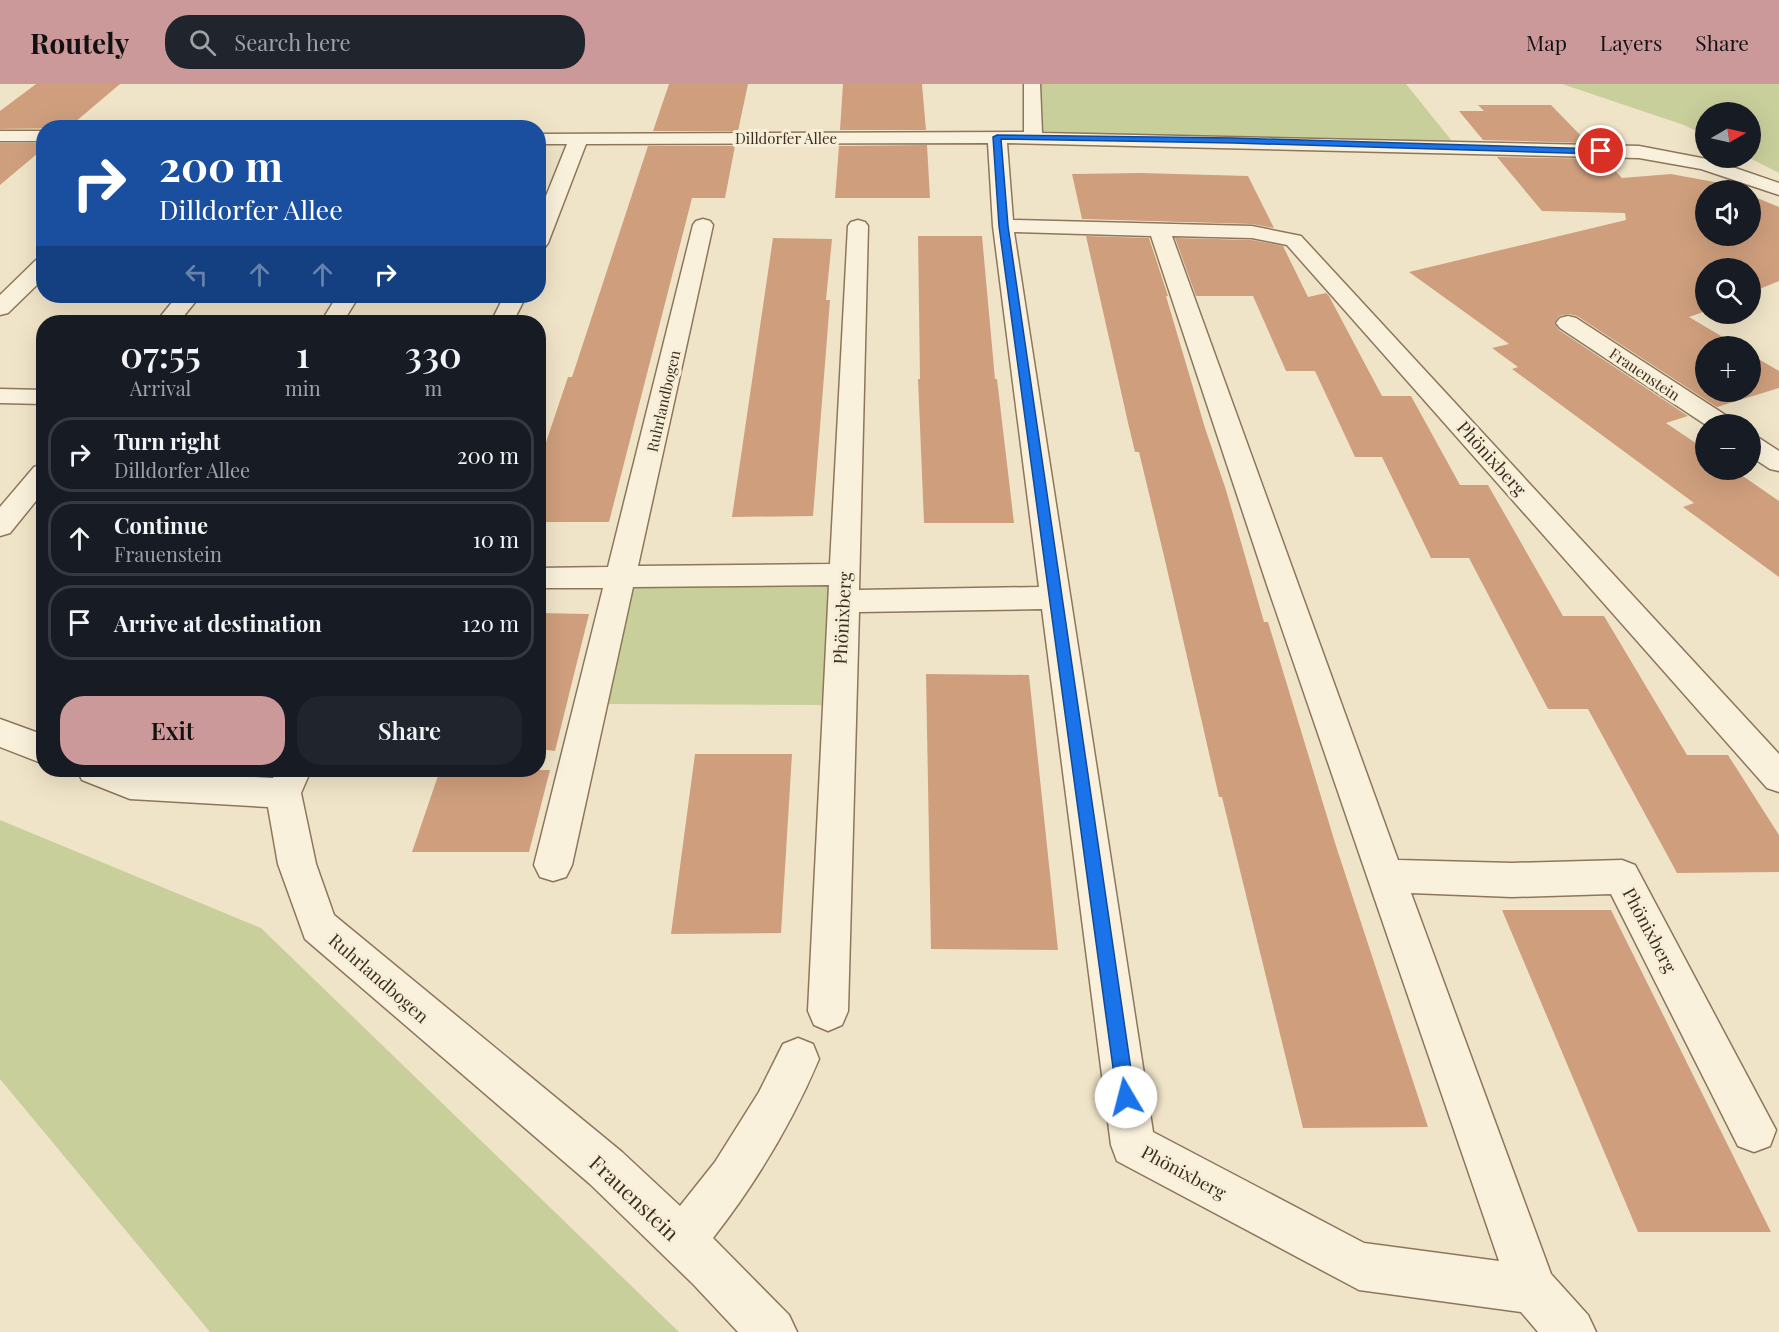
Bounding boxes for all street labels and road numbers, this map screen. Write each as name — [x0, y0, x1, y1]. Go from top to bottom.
street label: Dilldorfer Allee — [735, 128, 837, 148]
street label: Frauenstein — [1606, 343, 1684, 405]
street label: Ruhrlandbogen — [642, 348, 684, 454]
street label: Phönixberg — [1452, 415, 1532, 501]
street label: Phönixberg — [828, 570, 856, 665]
street label: Phönixberg — [1618, 883, 1683, 977]
street label: Ruhrlandbogen — [324, 928, 434, 1028]
street label: Phönixberg — [1137, 1140, 1231, 1205]
street label: Frauenstein — [584, 1148, 686, 1246]

